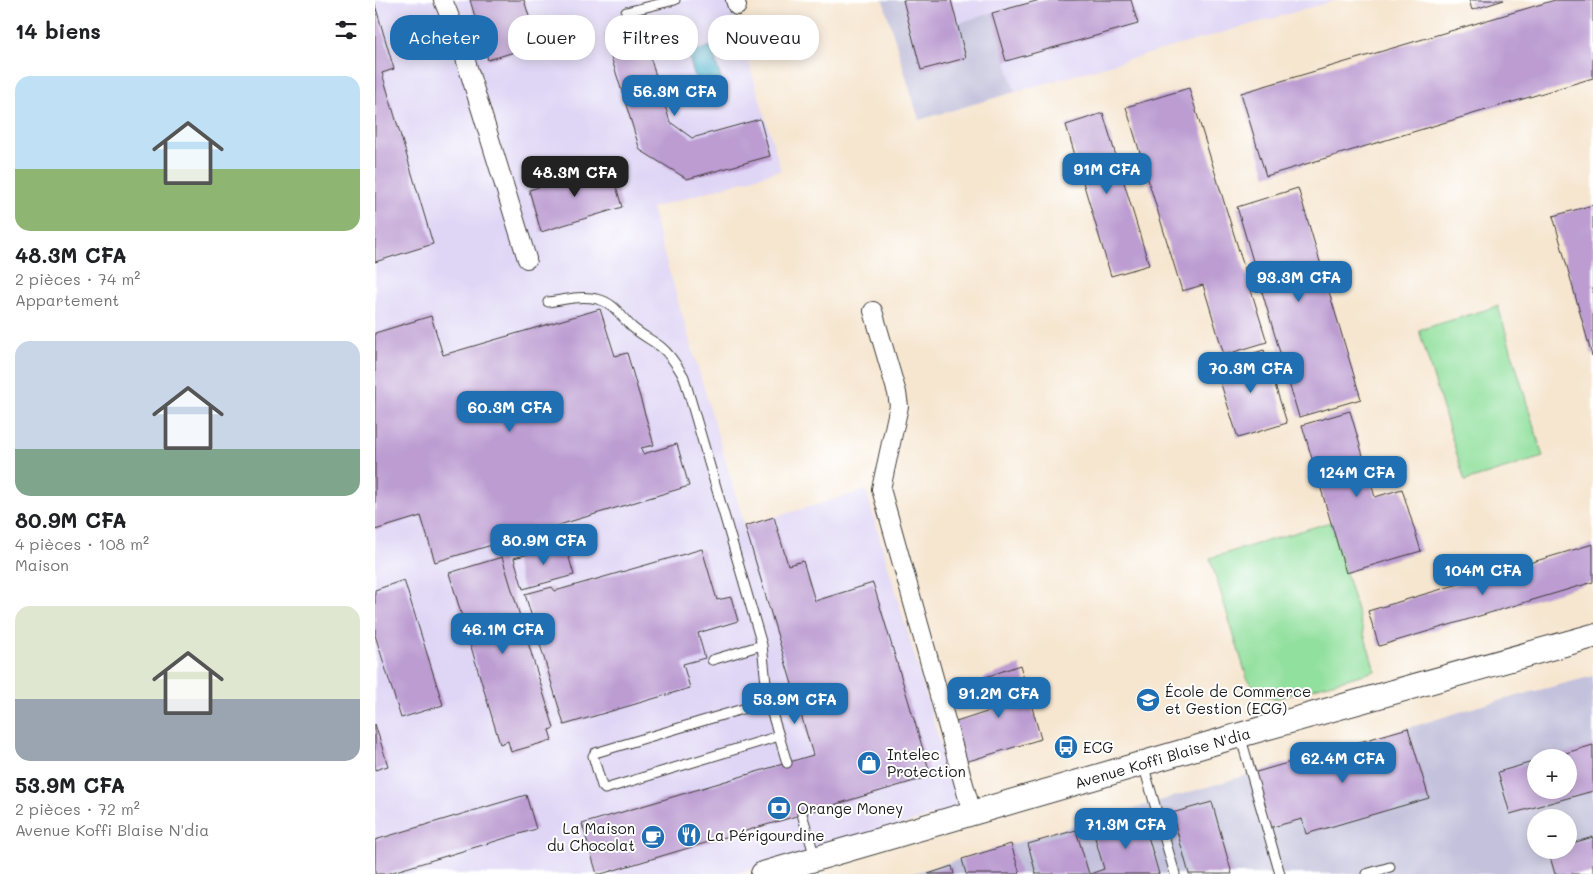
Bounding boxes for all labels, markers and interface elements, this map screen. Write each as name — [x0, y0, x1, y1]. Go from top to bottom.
chip: Acheter — [390, 15, 498, 60]
chip: Louer — [508, 15, 595, 60]
chip: Filtres — [605, 15, 698, 60]
chip: Nouveau — [708, 15, 819, 60]
icon: filters — [332, 16, 360, 44]
text: 14 biens — [15, 17, 101, 44]
pin: 56.3M CFA — [618, 74, 732, 117]
text: 56.3M CFA — [633, 80, 717, 101]
icon: home — [143, 108, 233, 198]
pin: 91M CFA — [1061, 152, 1153, 195]
pin: 48.3M CFA — [518, 156, 632, 198]
text: 91M CFA — [1073, 158, 1141, 179]
text: 48.3M CFA — [533, 161, 617, 182]
text: 48.3M CFA — [15, 241, 127, 268]
pin: 93.3M CFA — [1242, 260, 1356, 303]
text: 93.3M CFA — [1257, 266, 1341, 287]
text: 2 pièces · 74 m² — [15, 268, 140, 289]
text: Appartement — [15, 289, 119, 310]
pin: 70.3M CFA — [1194, 352, 1308, 394]
text: 70.3M CFA — [1209, 357, 1293, 378]
icon: home — [143, 373, 233, 463]
pin: 60.3M CFA — [453, 390, 567, 433]
text: 60.3M CFA — [468, 396, 552, 417]
pin: 124M CFA — [1305, 456, 1409, 498]
text: 124M CFA — [1319, 461, 1395, 482]
text: 80.9M CFA — [15, 506, 127, 533]
pin: 80.9M CFA — [487, 524, 601, 566]
text: 80.9M CFA — [501, 529, 587, 550]
text: 4 pièces · 108 m² — [15, 533, 149, 554]
text: Maison — [15, 554, 69, 575]
pin: 104M CFA — [1431, 554, 1535, 596]
text: 104M CFA — [1444, 559, 1522, 580]
pin: 46.1M CFA — [446, 612, 560, 655]
text: 46.1M CFA — [462, 618, 544, 639]
icon: home — [143, 638, 233, 728]
pin: 91.2M CFA — [942, 676, 1056, 719]
place label: École de Commerce et Gestion (ECG) — [1165, 681, 1311, 718]
pin: 53.9M CFA — [738, 682, 852, 725]
text: 91.2M CFA — [959, 682, 1039, 703]
school or university icon: École de Commerce et Gestion (ECG) — [1135, 687, 1161, 713]
text: 53.9M CFA — [753, 688, 837, 709]
street label: Avenue Koffi Blaise N'dia — [1072, 723, 1253, 793]
bus stop icon: ECG — [1053, 734, 1079, 760]
place label: ECG — [1083, 737, 1113, 757]
pin: 62.4M CFA — [1286, 742, 1400, 784]
place label: Intelec Protection — [887, 744, 966, 781]
text: 62.4M CFA — [1301, 747, 1385, 768]
map controls — [1527, 749, 1577, 859]
button: + — [1527, 749, 1577, 799]
shop icon: Intelec Protection — [856, 750, 882, 776]
text: 53.9M CFA — [15, 771, 125, 798]
bank icon: Orange Money — [766, 795, 792, 821]
text: 2 pièces · 72 m² — [15, 798, 140, 819]
place label: Orange Money — [797, 798, 903, 818]
pin: 71.3M CFA — [1069, 808, 1183, 850]
button: − — [1527, 809, 1577, 859]
text: 71.3M CFA — [1086, 813, 1166, 834]
place label: La Maison du Chocolat — [547, 818, 635, 855]
text: Avenue Koffi Blaise N'dia — [15, 819, 209, 840]
restaurant icon: La Périgourdine — [676, 822, 702, 848]
cafe icon: La Maison du Chocolat — [640, 824, 666, 850]
place label: La Périgourdine — [707, 825, 825, 845]

